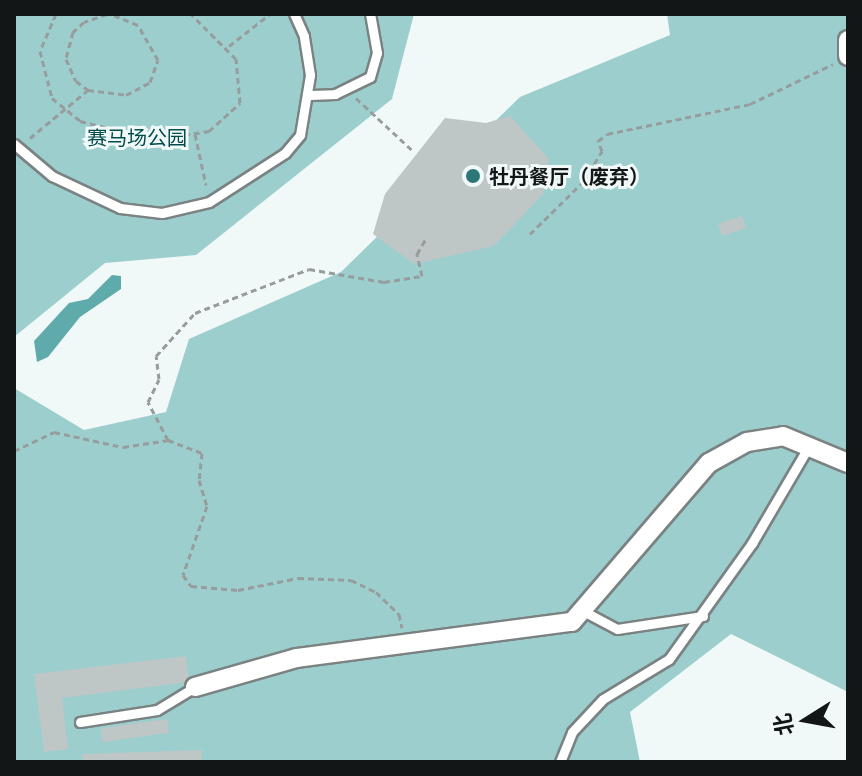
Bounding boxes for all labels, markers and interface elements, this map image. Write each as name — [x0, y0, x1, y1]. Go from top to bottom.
park label: 赛马场公园 — [87, 125, 187, 149]
place label: 牡丹餐厅（废弃） — [489, 164, 649, 188]
marker: 牡丹餐厅（废弃） — [464, 167, 482, 185]
north arrow — [766, 680, 846, 760]
text: 北 — [768, 711, 797, 738]

